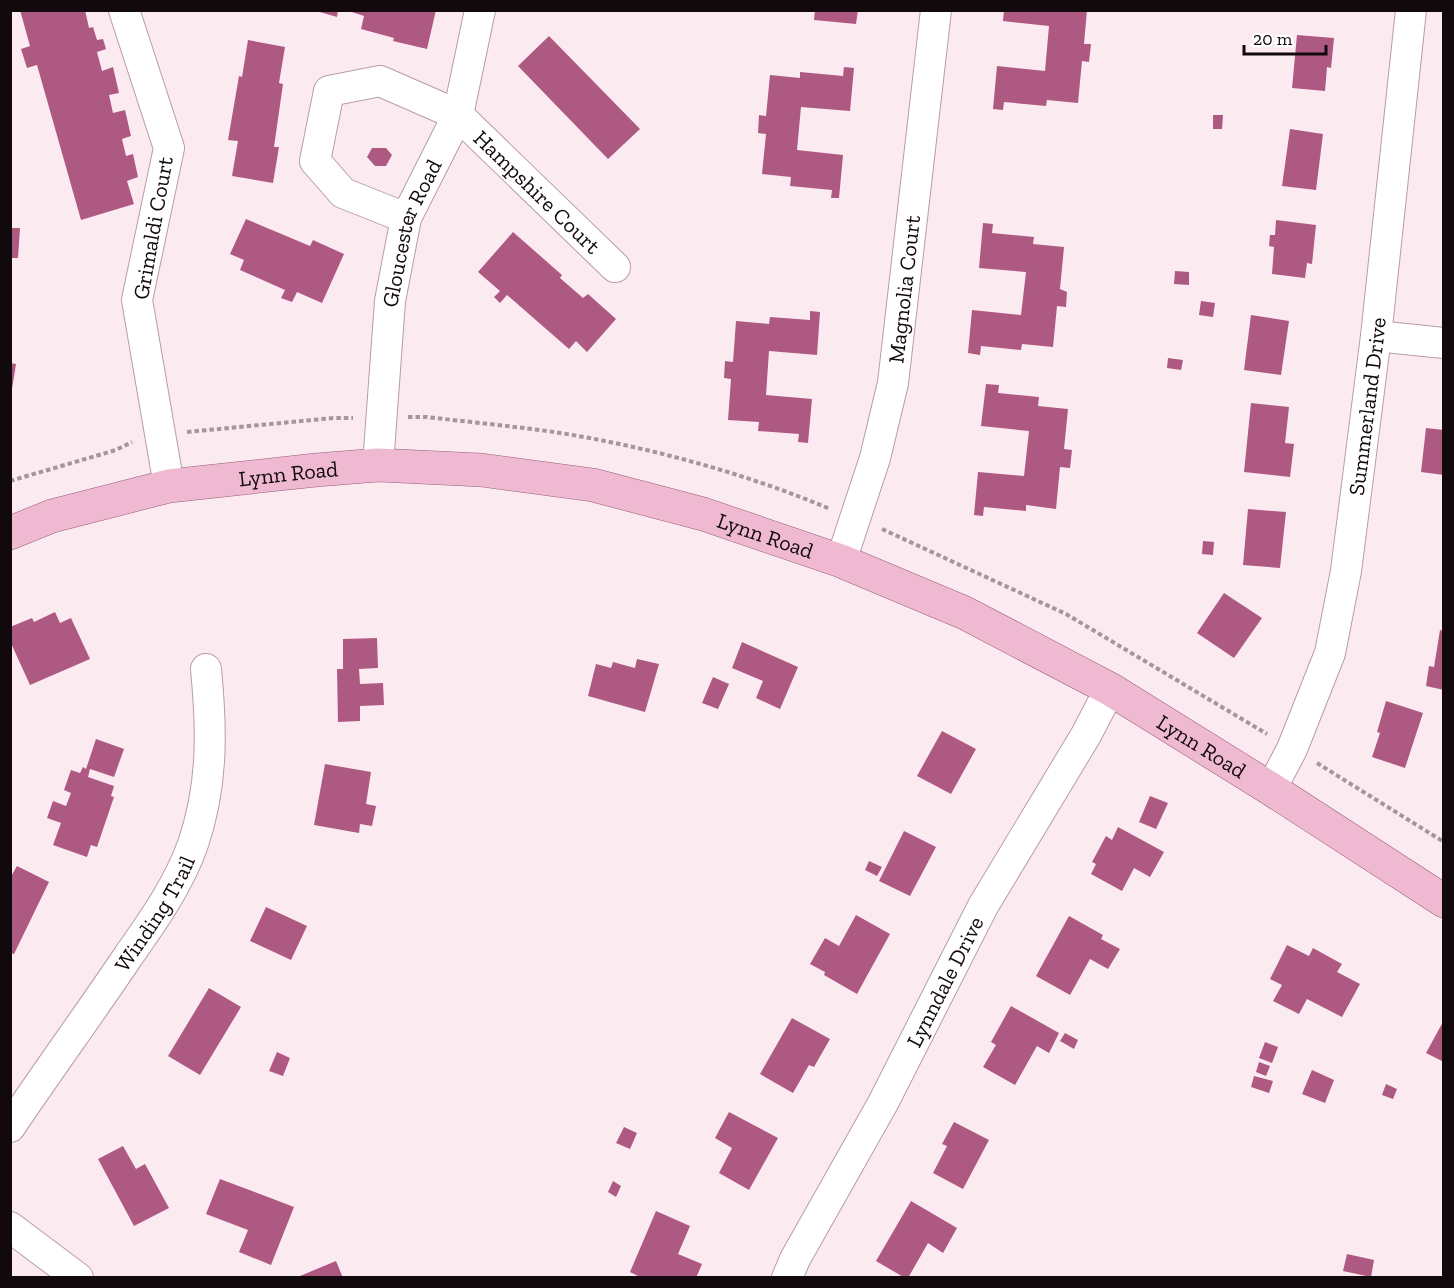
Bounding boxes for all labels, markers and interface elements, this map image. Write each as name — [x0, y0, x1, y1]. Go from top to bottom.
scale bar — [1244, 18, 1326, 56]
text: 20 m — [1253, 28, 1293, 50]
street label: Hampshire Court — [468, 124, 607, 260]
street label: Grimaldi Court — [127, 154, 179, 302]
street label: Gloucester Road — [376, 154, 447, 309]
street label: Magnolia Court — [882, 213, 926, 365]
street label: Summerland Drive — [1342, 316, 1391, 497]
street label: Lynn Road — [237, 455, 339, 492]
street label: Lynn Road — [714, 506, 817, 564]
street label: Lynn Road — [1152, 708, 1251, 784]
street label: Winding Trail — [108, 851, 201, 977]
street label: Lynndale Drive — [900, 911, 989, 1052]

